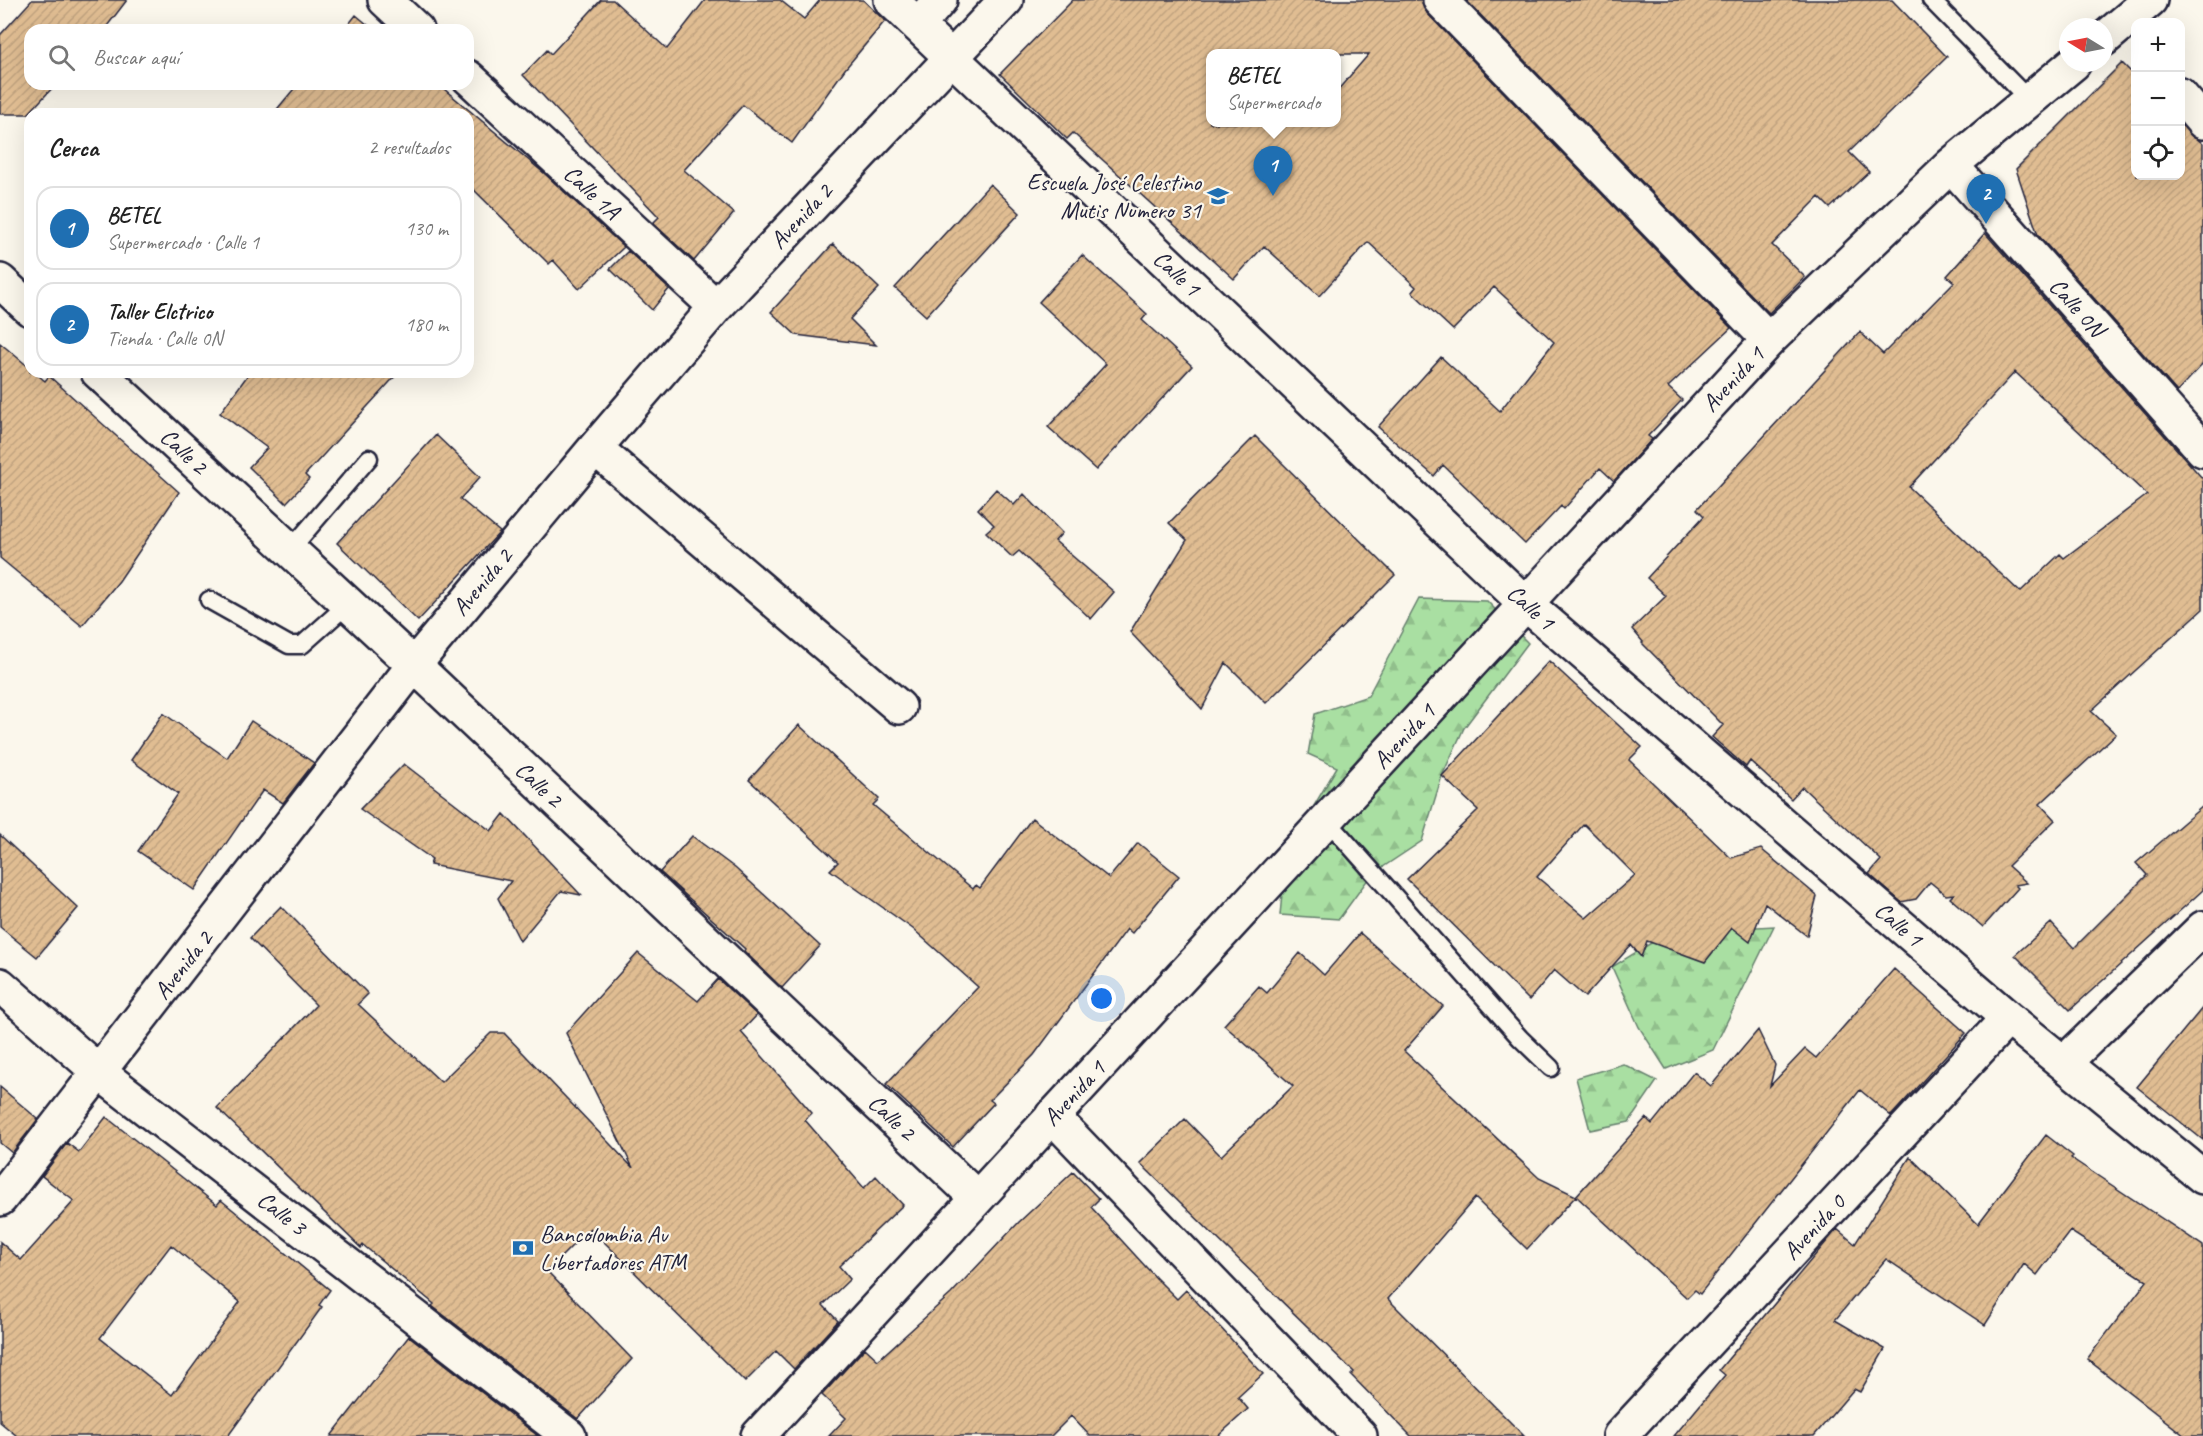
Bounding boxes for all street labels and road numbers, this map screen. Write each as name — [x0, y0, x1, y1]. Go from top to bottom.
street label: Calle 1A — [557, 158, 627, 226]
street label: Avenida 2 — [763, 175, 840, 255]
street label: Calle 1 — [1147, 243, 1208, 303]
street label: Calle 0N — [2043, 271, 2114, 345]
street label: Avenida 1 — [1695, 339, 1772, 418]
street label: Calle 2 — [154, 421, 216, 482]
street label: Avenida 2 — [445, 540, 520, 622]
street label: Calle 1 — [1501, 578, 1562, 637]
street label: Avenida 1 — [1366, 696, 1443, 775]
street label: Calle 2 — [509, 754, 571, 815]
street label: Calle 1 — [1869, 895, 1930, 954]
street label: Avenida 2 — [147, 923, 220, 1005]
street label: Avenida 1 — [1036, 1053, 1113, 1132]
street label: Calle 2 — [862, 1087, 924, 1148]
street label: Calle 3 — [251, 1184, 314, 1243]
street label: Avenida 0 — [1776, 1186, 1853, 1266]

